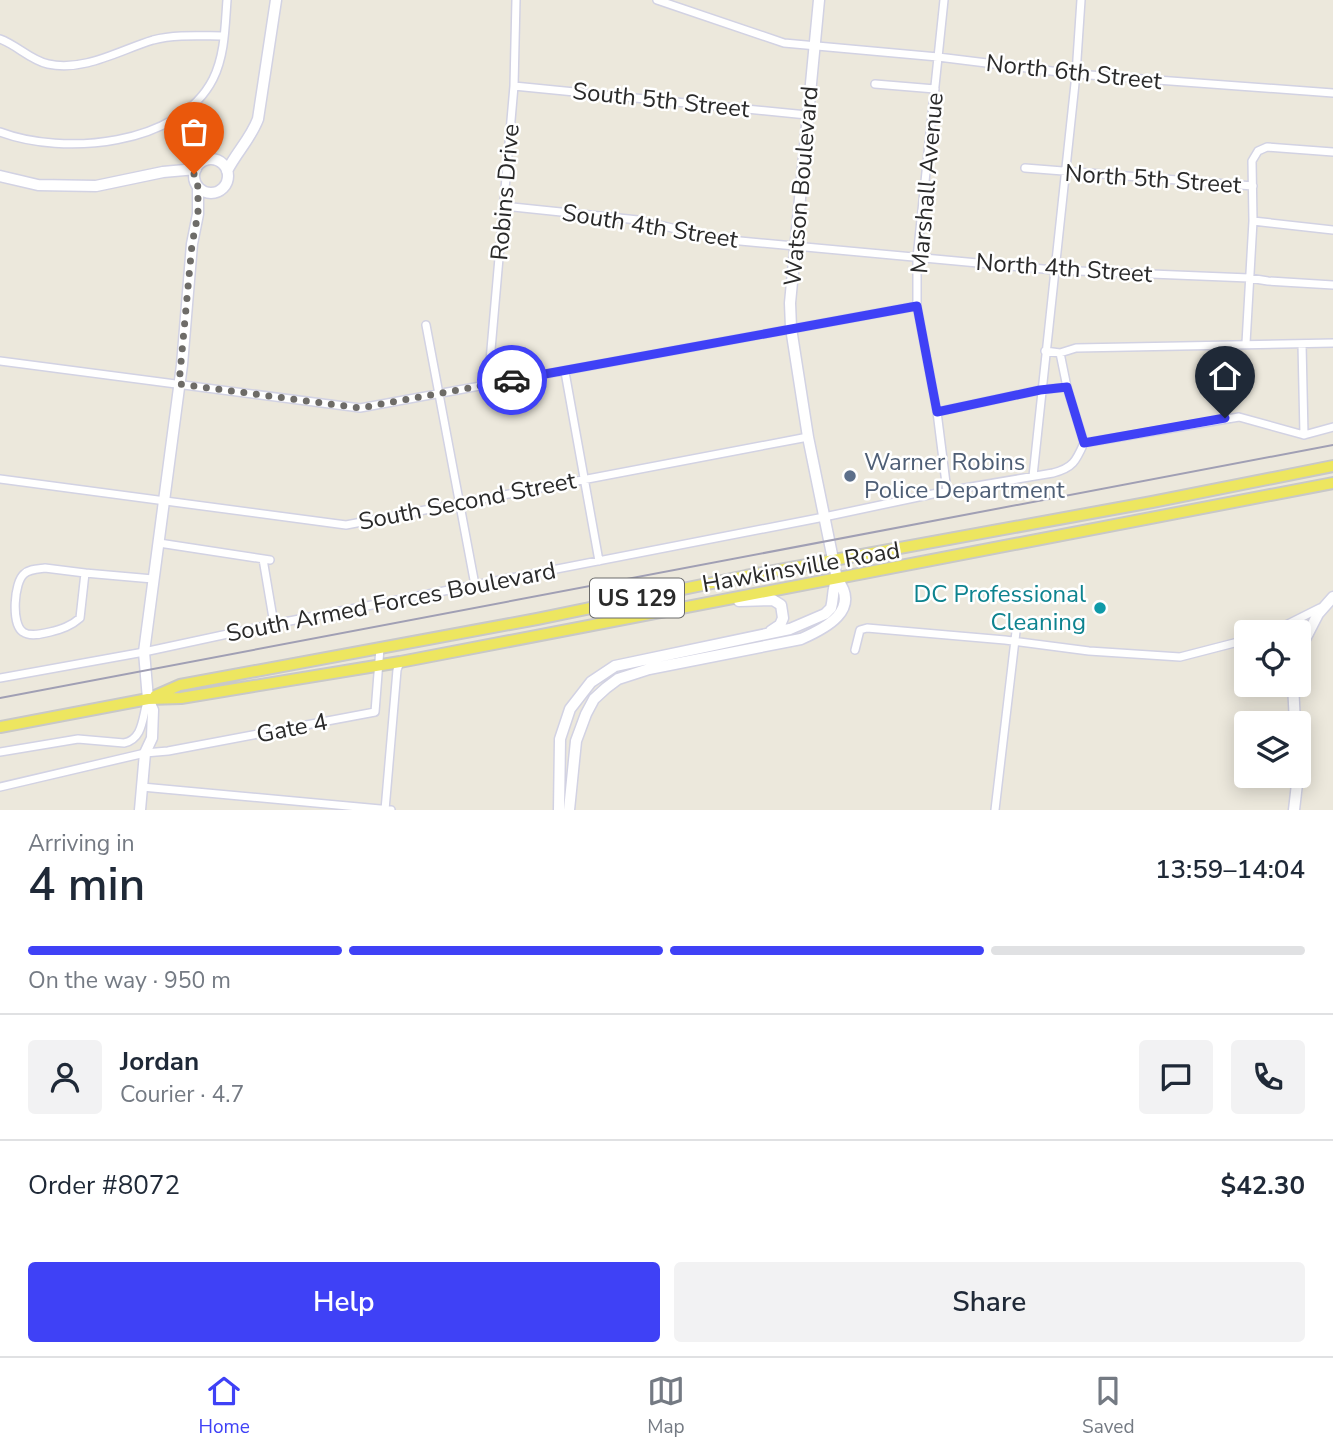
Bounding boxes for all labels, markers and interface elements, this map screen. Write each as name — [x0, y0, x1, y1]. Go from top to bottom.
street label: North 6th Street — [984, 47, 1164, 97]
street label: South 5th Street — [571, 75, 752, 125]
street label: Watson Boulevard — [776, 85, 826, 287]
street label: Marshall Avenue — [903, 91, 951, 275]
pin — [164, 102, 224, 174]
icon: bag — [175, 113, 213, 151]
street label: Robins Drive — [483, 122, 527, 262]
street label: North 5th Street — [1064, 157, 1243, 201]
street label: South 4th Street — [560, 196, 741, 256]
street label: North 4th Street — [975, 246, 1154, 290]
courier — [477, 345, 547, 415]
pin — [1195, 346, 1255, 418]
icon: home — [1206, 357, 1244, 395]
icon: car — [493, 361, 531, 399]
place label: Warner Robins Police Department — [864, 446, 1065, 506]
street label: South Second Street — [356, 464, 579, 538]
marker: Warner Robins Police Department — [842, 468, 858, 484]
street label: Hawkinsville Road — [700, 534, 902, 600]
street label: South Armed Forces Boulevard — [223, 554, 559, 650]
road number: US 129 — [590, 578, 684, 618]
place label: DC Professional Cleaning — [913, 578, 1086, 638]
marker: DC Professional Cleaning — [1092, 600, 1108, 616]
map controls — [1234, 620, 1311, 788]
button: locate — [1234, 620, 1311, 697]
street label: Gate 4 — [254, 705, 330, 751]
button: layers — [1234, 711, 1311, 788]
text: Arriving in — [28, 828, 135, 859]
text: 13:59–14:04 — [1155, 852, 1305, 887]
text: 4 min — [28, 853, 145, 916]
text: On the way · 950 m — [28, 965, 231, 996]
button: person — [28, 1040, 102, 1114]
button: chat — [1139, 1040, 1213, 1114]
button: phone — [1231, 1040, 1305, 1114]
text: Jordan — [120, 1044, 199, 1079]
text: Courier · 4.7 — [120, 1079, 244, 1110]
text: Order #8072 — [28, 1168, 180, 1203]
text: $42.30 — [1221, 1168, 1305, 1203]
button: Help — [28, 1262, 660, 1342]
button: Share — [674, 1262, 1305, 1342]
tab: Home — [199, 1372, 250, 1440]
tab: Map — [647, 1372, 685, 1440]
tab: Saved — [1082, 1372, 1134, 1440]

